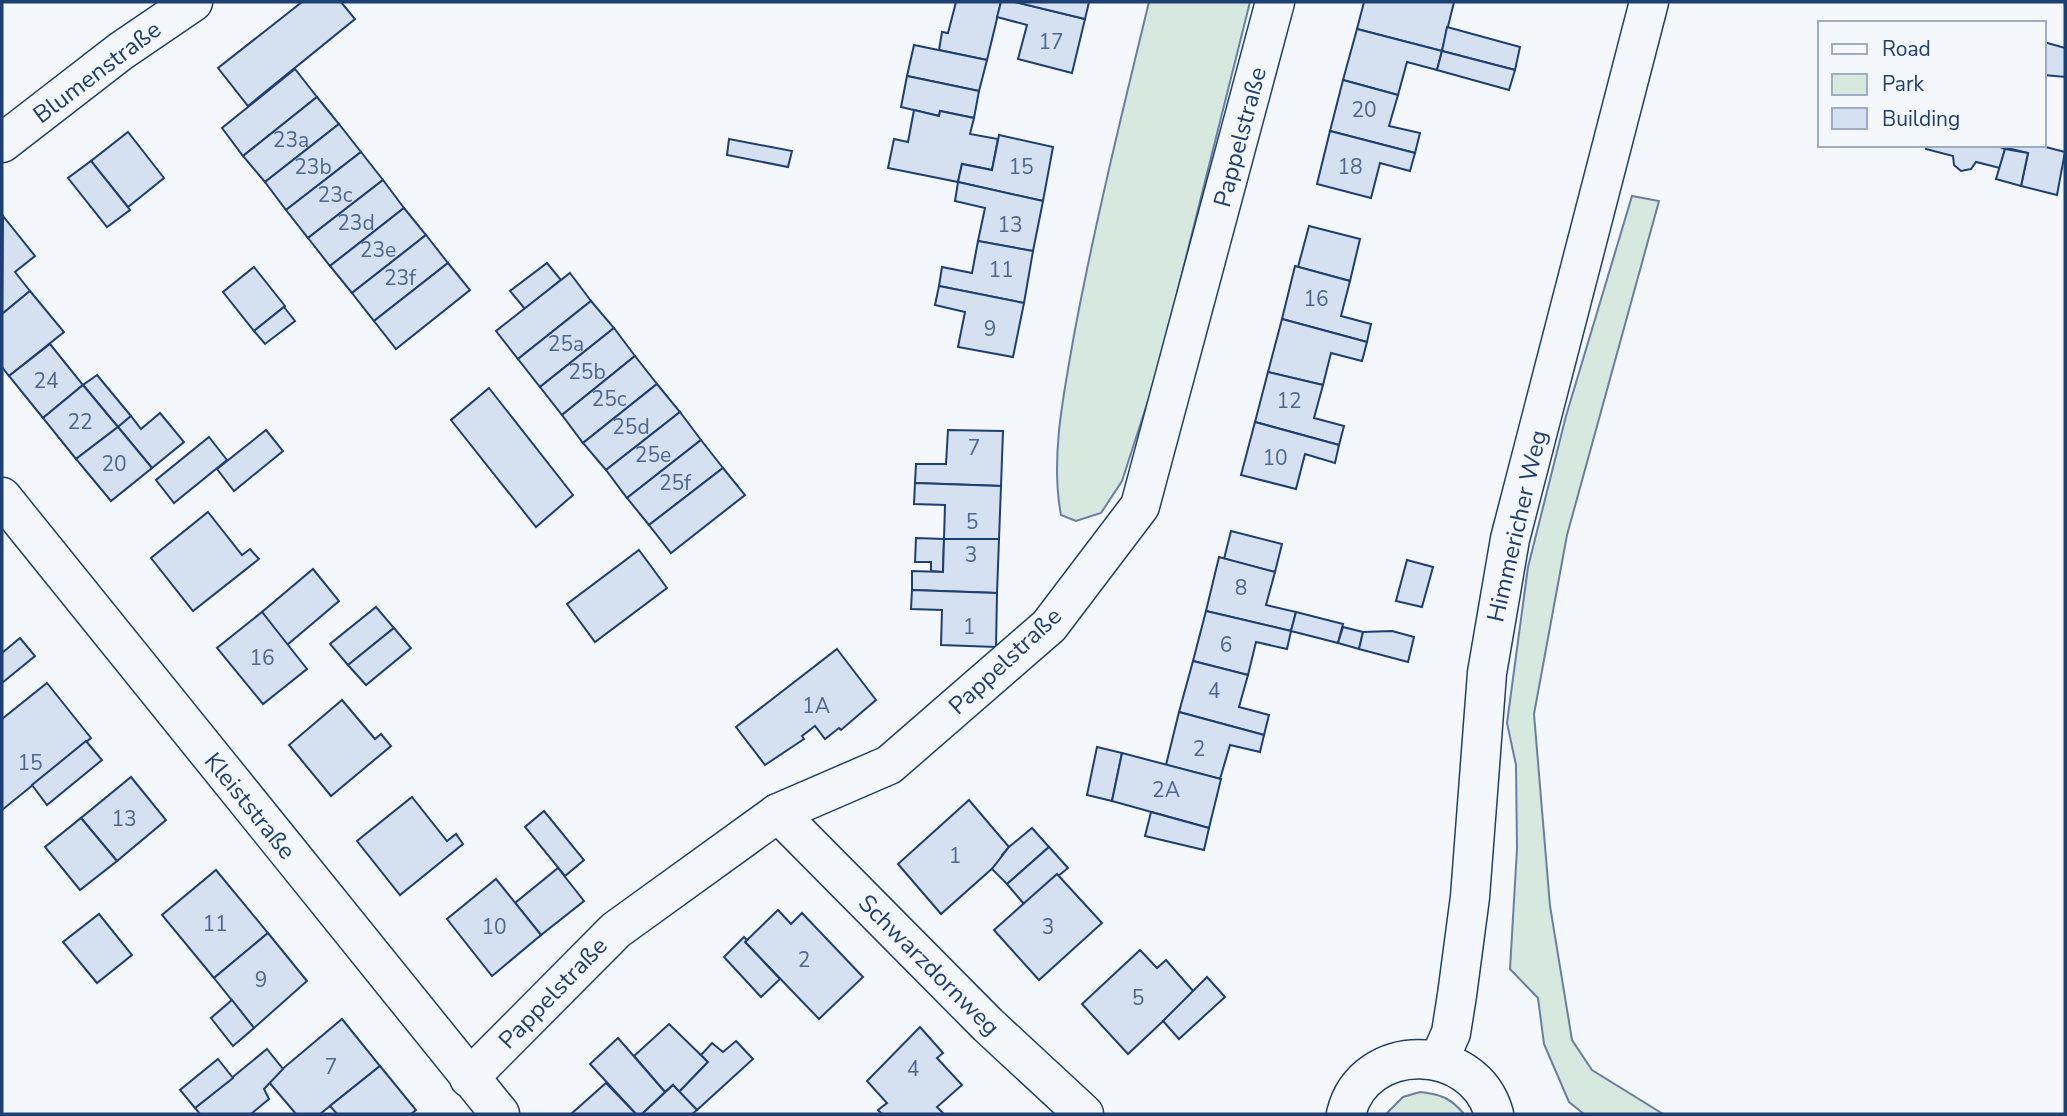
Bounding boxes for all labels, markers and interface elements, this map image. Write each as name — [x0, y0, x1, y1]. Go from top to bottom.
street label: Blumenstraße — [27, 13, 167, 131]
legend — [1818, 21, 2046, 147]
house number: 17 — [1038, 28, 1064, 56]
text: Road — [1882, 35, 1931, 63]
street label: Pappelstraße — [1206, 63, 1274, 211]
text: Park — [1882, 70, 1924, 98]
house number: 20 — [1351, 96, 1377, 124]
text: Building — [1882, 105, 1960, 133]
house number: 23a — [273, 126, 309, 154]
house number: 23b — [294, 153, 332, 181]
house number: 15 — [1008, 153, 1034, 181]
house number: 18 — [1337, 153, 1363, 181]
house number: 23c — [318, 181, 353, 209]
house number: 23d — [337, 209, 375, 237]
house number: 13 — [997, 211, 1023, 239]
house number: 23e — [360, 236, 396, 264]
house number: 11 — [988, 256, 1014, 284]
house number: 23f — [384, 264, 417, 292]
house number: 16 — [1303, 285, 1329, 313]
house number: 9 — [984, 315, 996, 343]
house number: 25a — [548, 330, 584, 358]
house number: 25b — [568, 358, 606, 386]
house number: 24 — [33, 367, 59, 395]
house number: 25c — [592, 385, 627, 413]
house number: 12 — [1276, 387, 1302, 415]
house number: 22 — [67, 408, 93, 436]
house number: 25d — [612, 413, 650, 441]
street label: Himmericher Weg — [1479, 427, 1555, 625]
house number: 7 — [968, 434, 980, 462]
house number: 25e — [635, 441, 671, 469]
house number: 10 — [1262, 444, 1288, 472]
house number: 20 — [101, 450, 127, 478]
house number: 25f — [659, 469, 692, 497]
house number: 5 — [966, 508, 978, 536]
house number: 3 — [965, 541, 977, 569]
house number: 8 — [1235, 574, 1247, 602]
street label: Pappelstraße — [942, 600, 1068, 722]
house number: 1 — [963, 613, 975, 641]
house number: 6 — [1220, 631, 1232, 659]
house number: 16 — [249, 644, 275, 672]
house number: 4 — [1208, 677, 1220, 705]
house number: 1A — [802, 692, 830, 720]
house number: 2 — [1193, 735, 1205, 763]
street label: Kleiststraße — [197, 746, 303, 866]
house number: 15 — [17, 749, 43, 777]
house number: 2A — [1152, 776, 1180, 804]
house number: 13 — [111, 805, 137, 833]
house number: 1 — [949, 842, 961, 870]
street label: Schwarzdornweg — [851, 887, 1007, 1043]
house number: 11 — [202, 910, 228, 938]
house number: 10 — [481, 913, 507, 941]
house number: 3 — [1042, 913, 1054, 941]
street label: Pappelstraße — [492, 930, 614, 1056]
house number: 2 — [798, 946, 810, 974]
house number: 9 — [255, 966, 267, 994]
house number: 5 — [1132, 984, 1144, 1012]
house number: 7 — [325, 1053, 337, 1081]
house number: 4 — [907, 1055, 919, 1083]

